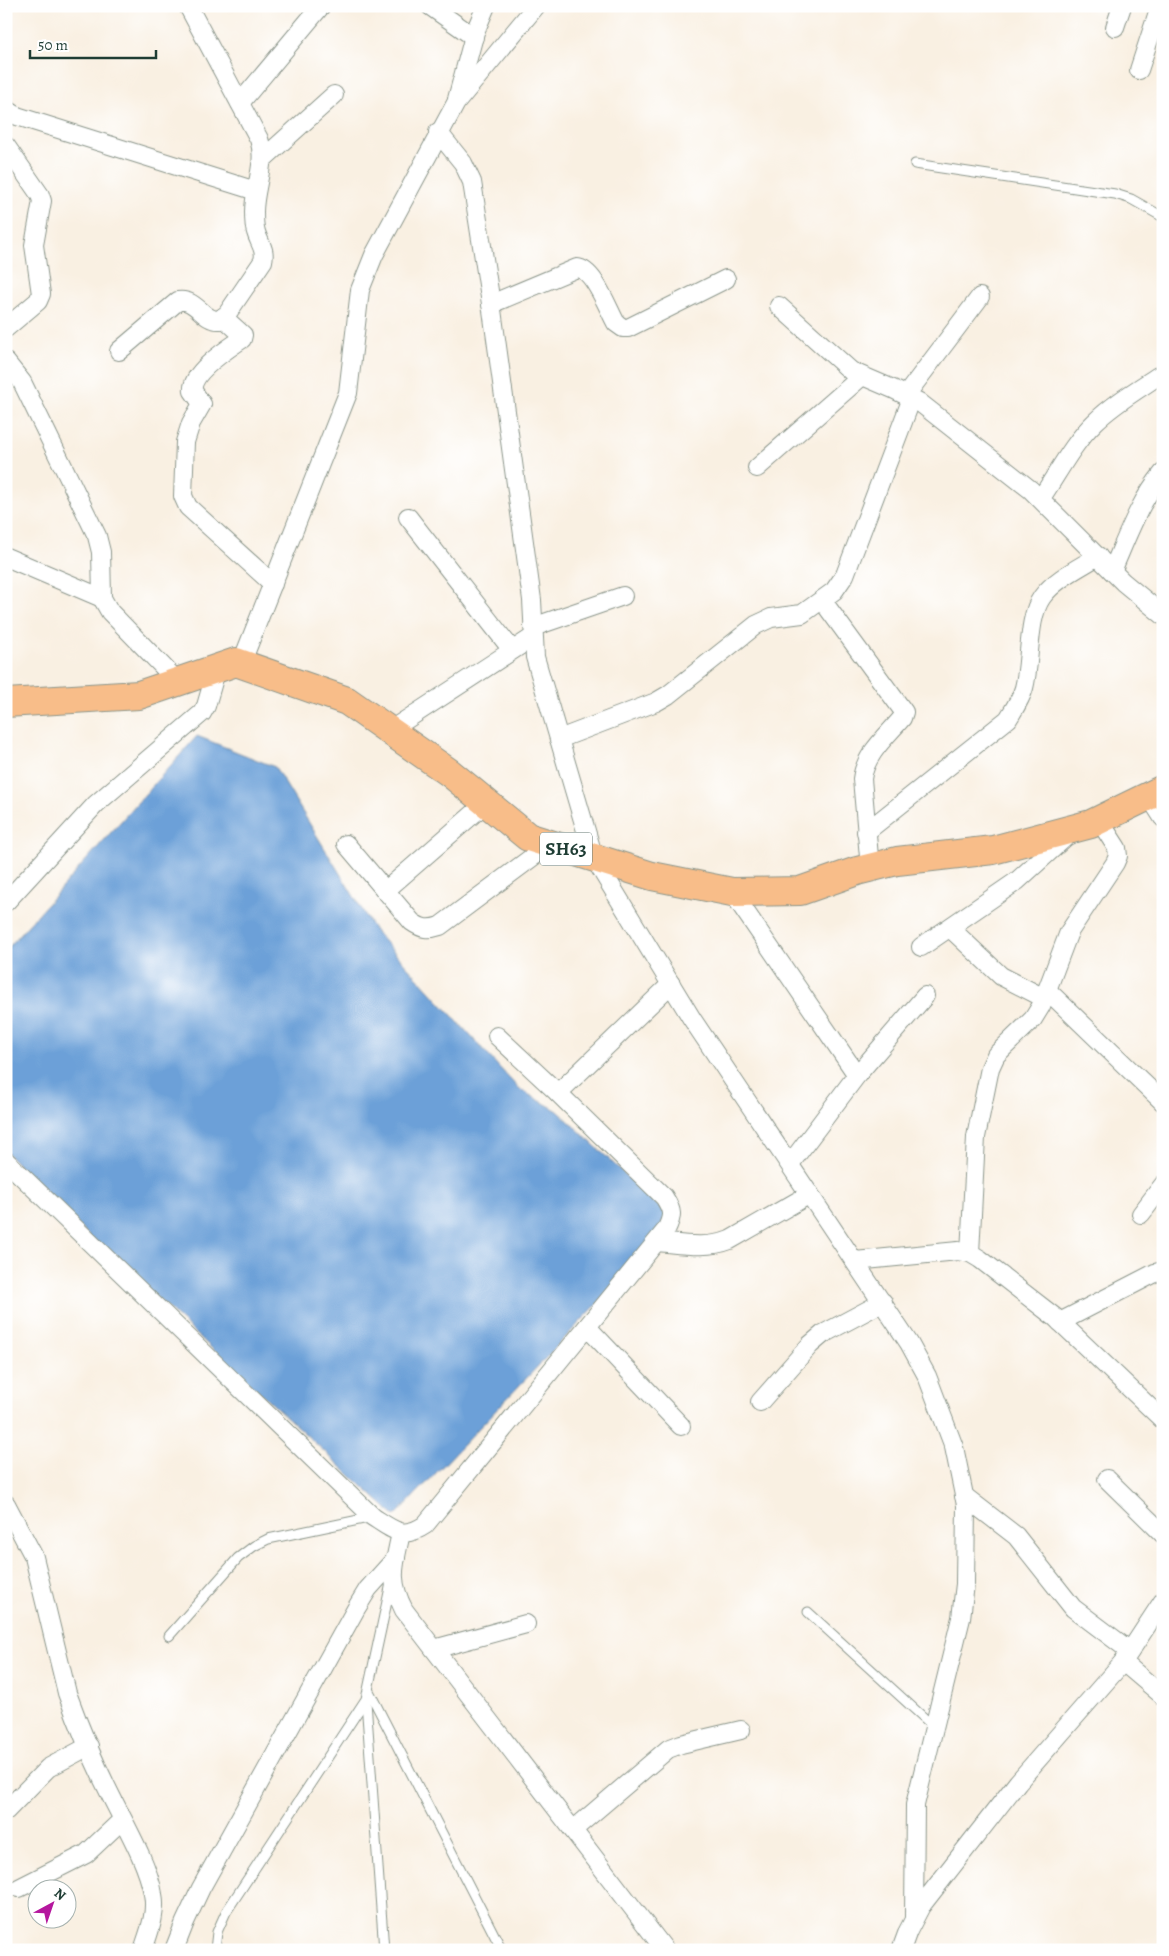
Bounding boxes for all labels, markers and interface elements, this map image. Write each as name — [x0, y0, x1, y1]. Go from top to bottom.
scale bar — [30, 28, 156, 60]
text: 50 m — [38, 35, 68, 55]
road number: SH63 — [540, 832, 592, 866]
north arrow — [28, 1878, 78, 1928]
text: N — [50, 1884, 70, 1905]

